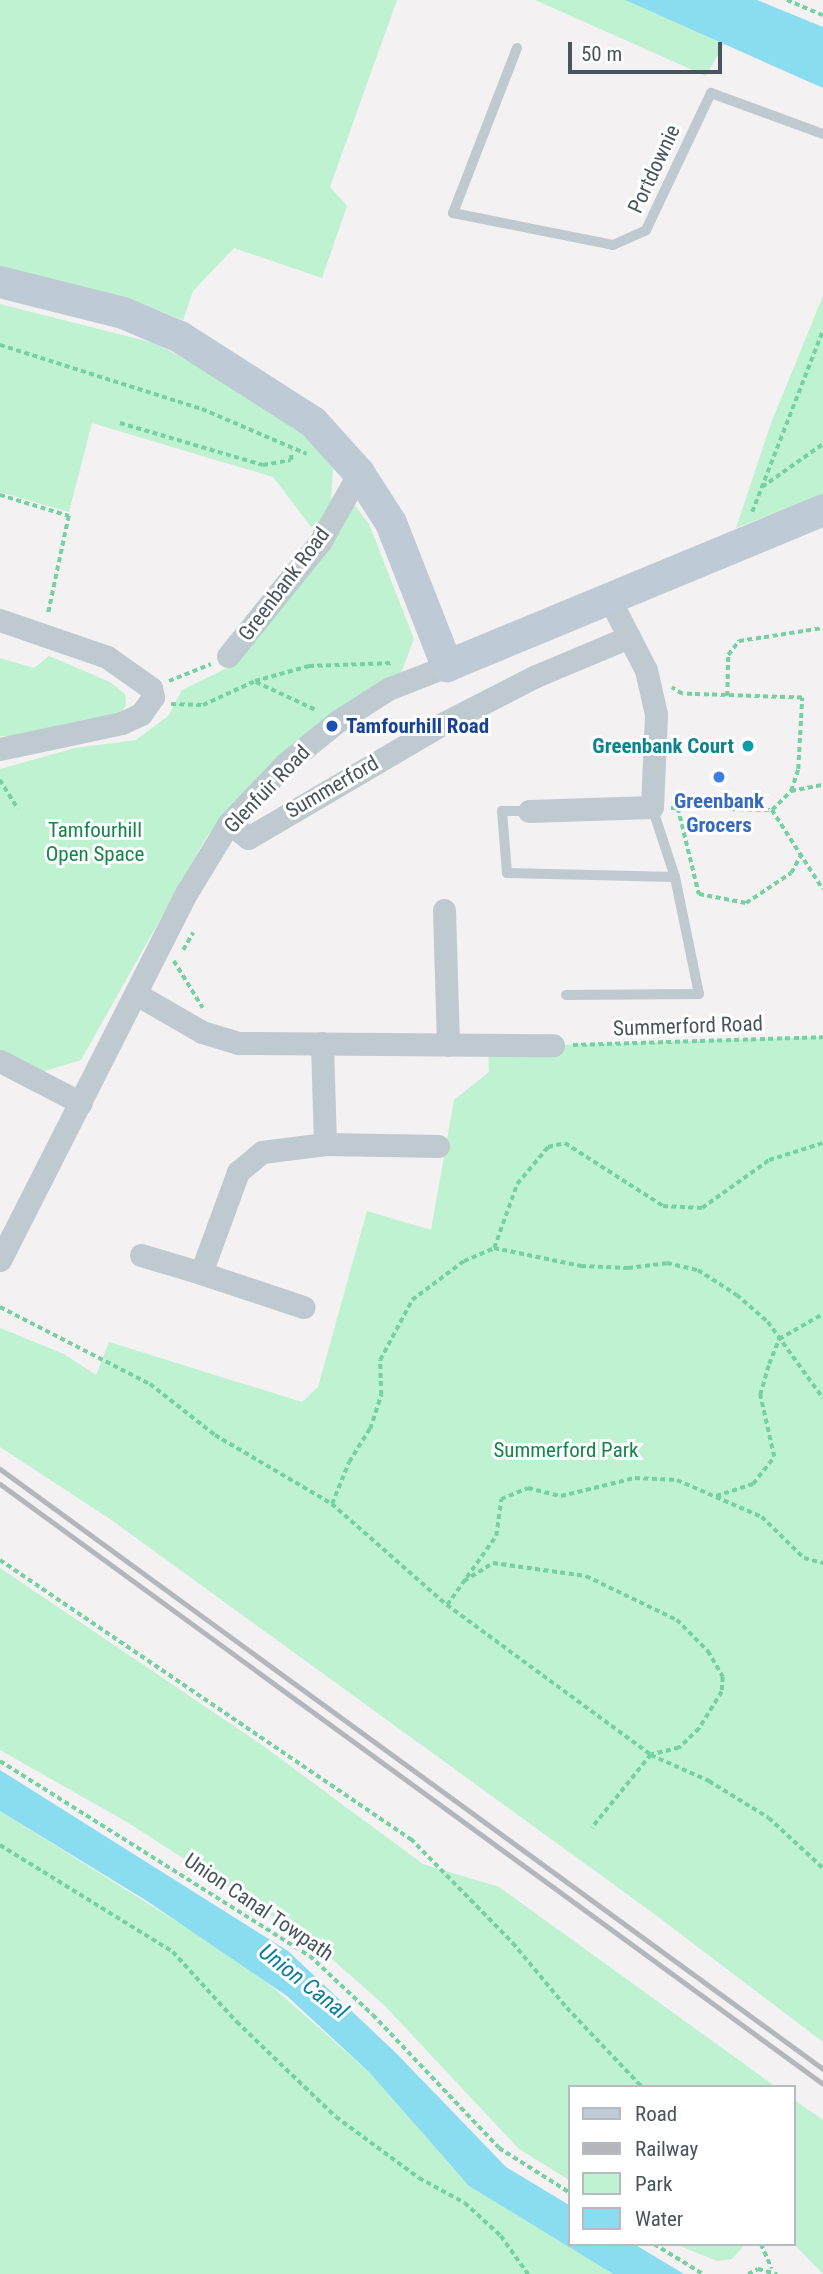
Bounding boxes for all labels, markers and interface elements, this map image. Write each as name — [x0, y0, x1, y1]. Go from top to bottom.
scale bar — [571, 28, 725, 72]
text: 50 m — [581, 42, 622, 66]
street label: Portdownie — [623, 121, 685, 217]
street label: Greenbank Road — [233, 522, 335, 646]
place label: Tamfourhill Road — [346, 713, 489, 739]
marker: Tamfourhill Road — [324, 718, 340, 734]
place label: Greenbank Court — [592, 733, 734, 759]
marker: Greenbank Court — [740, 738, 756, 754]
street label: Glenfuir Road — [219, 740, 315, 838]
street label: Summerford — [281, 750, 383, 824]
marker: Greenbank Grocers — [711, 769, 727, 785]
place label: Greenbank Grocers — [674, 788, 764, 838]
park label: Tamfourhill Open Space — [46, 817, 144, 867]
street label: Summerford Road — [613, 1011, 763, 1041]
park label: Summerford Park — [493, 1437, 639, 1463]
street label: Union Canal Towpath — [179, 1848, 339, 1966]
water label: Union Canal — [253, 1939, 353, 2025]
legend — [568, 2085, 795, 2246]
text: Road — [635, 2102, 677, 2126]
text: Railway — [635, 2137, 698, 2161]
text: Park — [635, 2172, 672, 2196]
text: Water — [635, 2207, 683, 2231]

